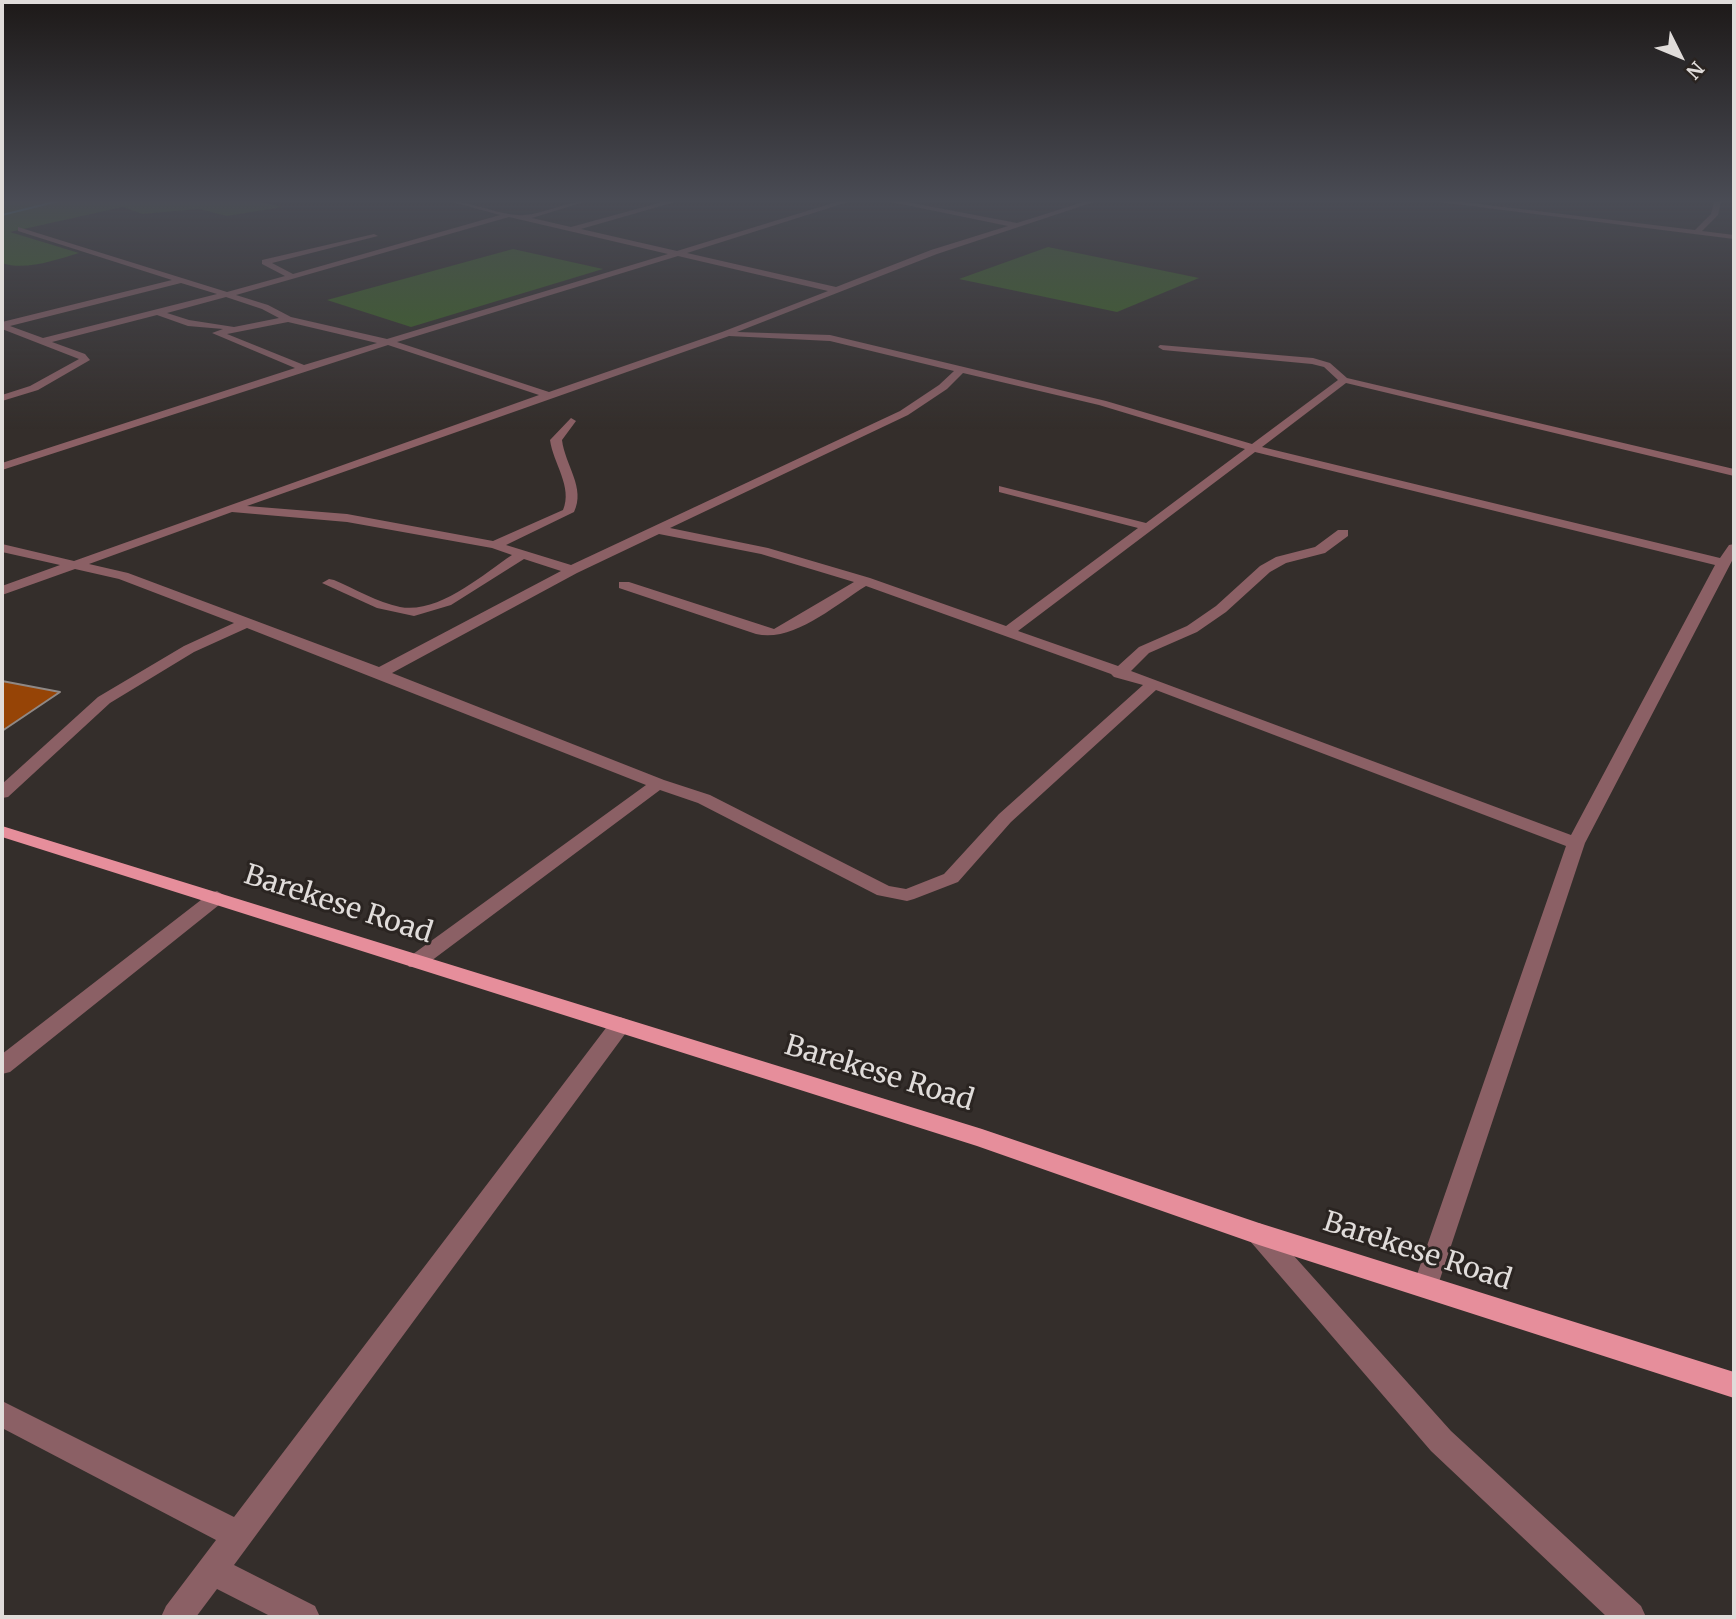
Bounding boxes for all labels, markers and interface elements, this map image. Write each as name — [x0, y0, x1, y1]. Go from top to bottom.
north arrow — [1645, 21, 1715, 91]
text: N — [1681, 57, 1709, 84]
street label: Barekese Road — [240, 859, 436, 951]
street label: Barekese Road — [780, 1029, 978, 1119]
street label: Barekese Road — [1319, 1206, 1515, 1298]

